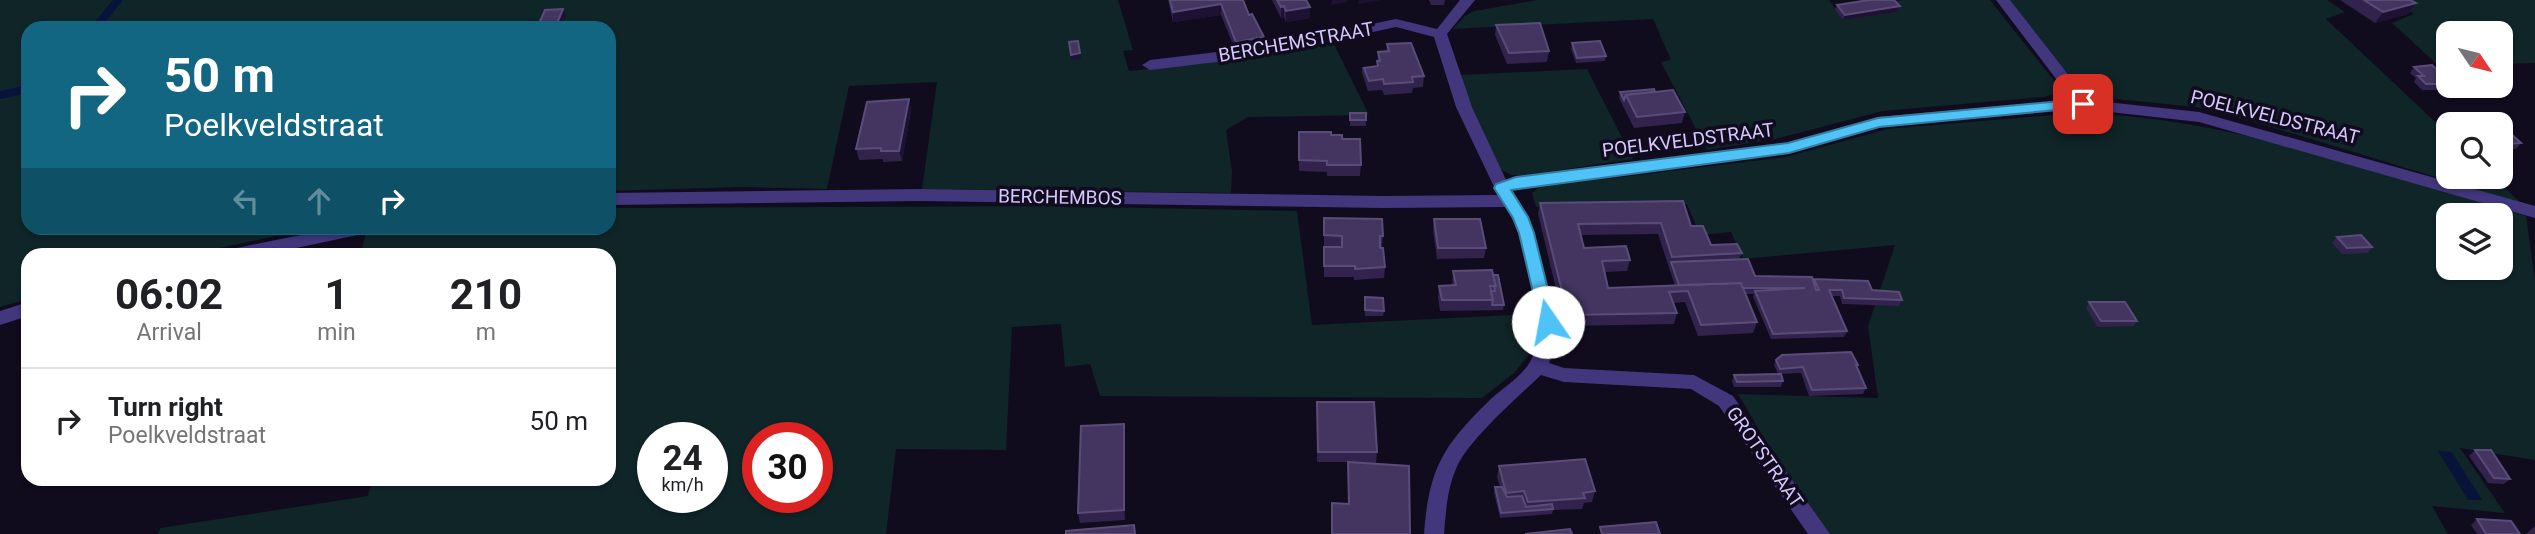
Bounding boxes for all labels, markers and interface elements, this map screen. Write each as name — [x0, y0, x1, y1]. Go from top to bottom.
street label: BERCHEMSTRAAT — [1217, 17, 1375, 67]
north arrow — [2436, 21, 2513, 98]
map controls — [2436, 21, 2513, 280]
text: 50 m — [164, 47, 275, 104]
icon: right — [49, 49, 140, 140]
pin — [2053, 74, 2113, 134]
icon: arrive — [2064, 85, 2102, 123]
street label: POELKVELDSTRAAT — [2188, 85, 2362, 149]
text: Poelkveldstraat — [164, 106, 384, 144]
button: search — [2436, 112, 2513, 189]
street label: POELKVELDSTRAAT — [1601, 118, 1775, 162]
icon: left — [227, 182, 265, 220]
icon: ahead — [300, 182, 338, 220]
icon: right — [373, 182, 411, 220]
street label: BERCHEMBOS — [998, 184, 1122, 210]
button: layers — [2436, 203, 2513, 280]
text: 06:02 — [115, 270, 223, 319]
text: 1 — [324, 270, 349, 319]
text: 210 — [450, 270, 522, 319]
position arrow — [1511, 285, 1585, 359]
text: Arrival — [136, 319, 202, 346]
text: min — [317, 319, 356, 346]
text: m — [476, 319, 496, 346]
text: Turn right — [108, 392, 223, 422]
icon: right — [49, 402, 87, 440]
street label: GROTSTRAAT — [1722, 402, 1808, 512]
text: 50 m — [530, 406, 588, 436]
text: Poelkveldstraat — [108, 422, 266, 449]
speed limit sign: 30 — [742, 422, 833, 513]
text: 24 — [662, 438, 703, 479]
text: km/h — [661, 474, 704, 495]

